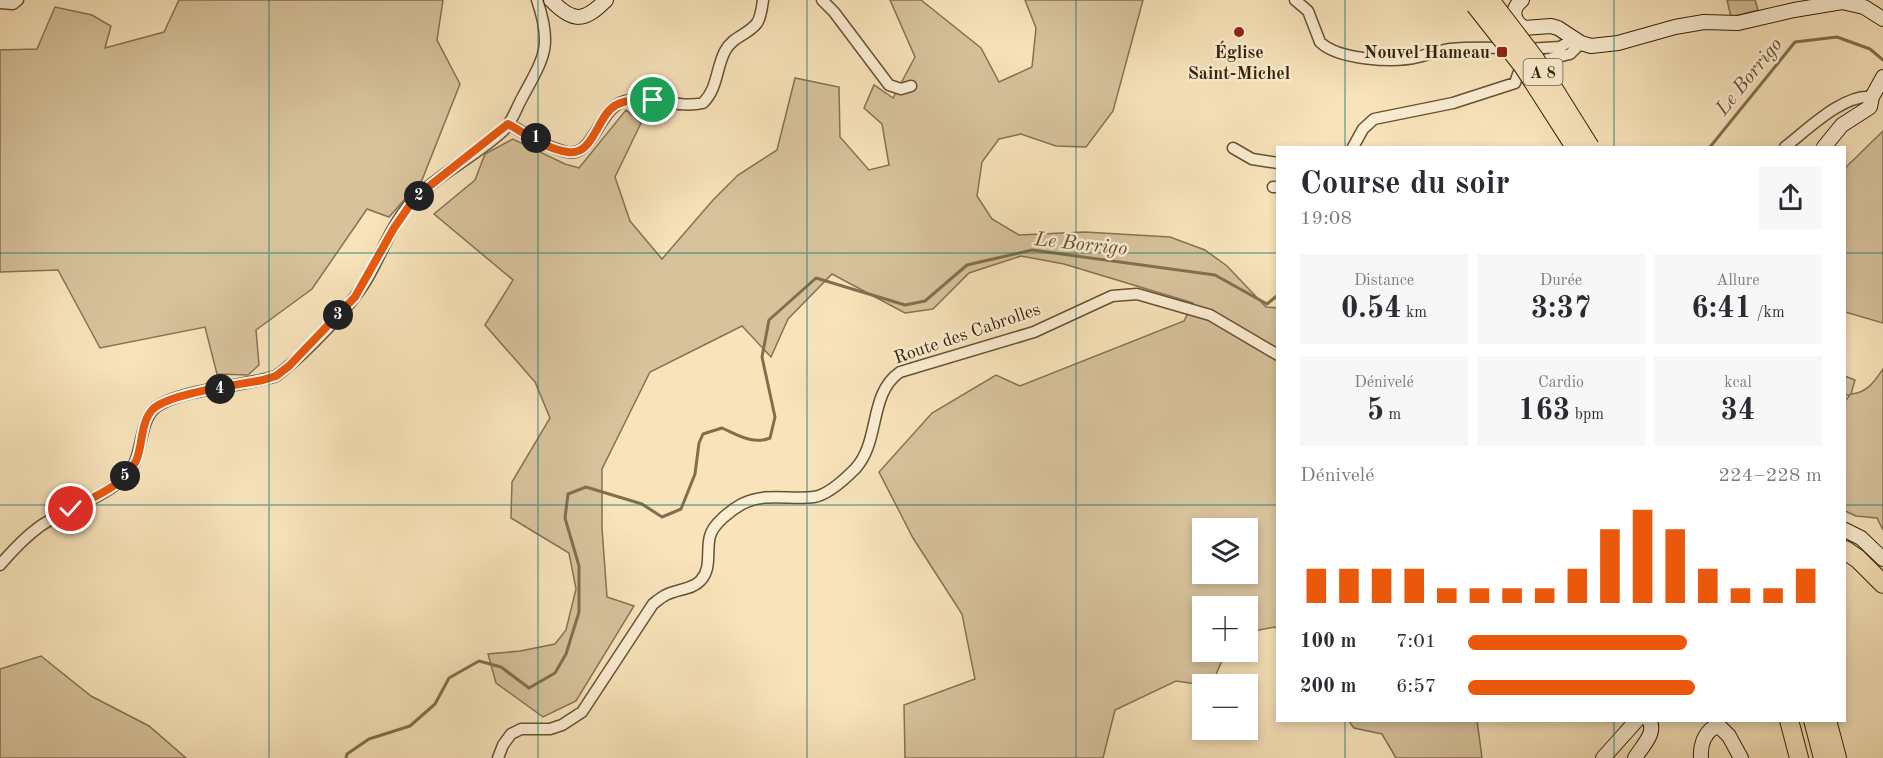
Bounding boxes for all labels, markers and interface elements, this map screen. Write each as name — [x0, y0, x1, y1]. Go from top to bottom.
marker: Église Saint-Michel — [1232, 25, 1246, 39]
water label: Le Borrigo — [1712, 35, 1787, 121]
place label: Église Saint-Michel — [1188, 40, 1291, 83]
place label: Nouvel Hameau — [1364, 44, 1490, 62]
marker: Nouvel Hameau — [1495, 45, 1509, 59]
road number: A 8 — [1524, 59, 1562, 85]
pin — [627, 74, 678, 125]
icon: arrive — [636, 83, 669, 116]
pin: 1 — [521, 123, 551, 153]
text: 1 — [531, 130, 541, 146]
button: share — [1759, 166, 1822, 229]
text: Course du soir — [1300, 168, 1510, 201]
pin: 2 — [404, 181, 434, 211]
text: 2 — [414, 188, 424, 204]
text: 19:08 — [1300, 209, 1352, 229]
water label: Le Borrigo — [1032, 230, 1128, 260]
text: Distance — [1354, 273, 1414, 289]
text: Durée — [1540, 273, 1582, 289]
text: Allure — [1716, 273, 1760, 289]
text: 0.54 — [1341, 294, 1402, 324]
text: 3:37 — [1531, 294, 1591, 324]
text: 6:41 — [1691, 294, 1752, 324]
pin: 3 — [323, 300, 353, 330]
street label: Route des Cabrolles — [892, 300, 1043, 368]
text: km — [1402, 305, 1427, 321]
text: /km — [1752, 305, 1785, 321]
text: 3 — [333, 307, 343, 323]
pin: 4 — [205, 374, 235, 404]
text: Dénivelé — [1354, 375, 1414, 391]
text: Cardio — [1538, 375, 1584, 391]
text: kcal — [1724, 375, 1752, 391]
text: 4 — [215, 381, 225, 397]
text: 5 — [1367, 396, 1384, 426]
text: 163 — [1518, 396, 1570, 426]
text: 34 — [1721, 396, 1755, 426]
text: m — [1384, 407, 1401, 423]
text: bpm — [1570, 407, 1604, 423]
pin: 5 — [110, 461, 140, 491]
text: Dénivelé — [1300, 466, 1374, 486]
text: 224–228 m — [1719, 466, 1822, 486]
text: 5 — [120, 468, 130, 484]
pin — [45, 483, 96, 534]
icon: check — [54, 492, 87, 525]
map controls — [1192, 518, 1258, 740]
button: layers — [1192, 518, 1258, 584]
button: + — [1192, 596, 1258, 662]
text: 100 m — [1300, 632, 1356, 652]
text: 7:01 — [1396, 632, 1436, 652]
button: − — [1192, 674, 1258, 740]
text: 200 m — [1300, 677, 1356, 697]
text: 6:57 — [1396, 677, 1436, 697]

